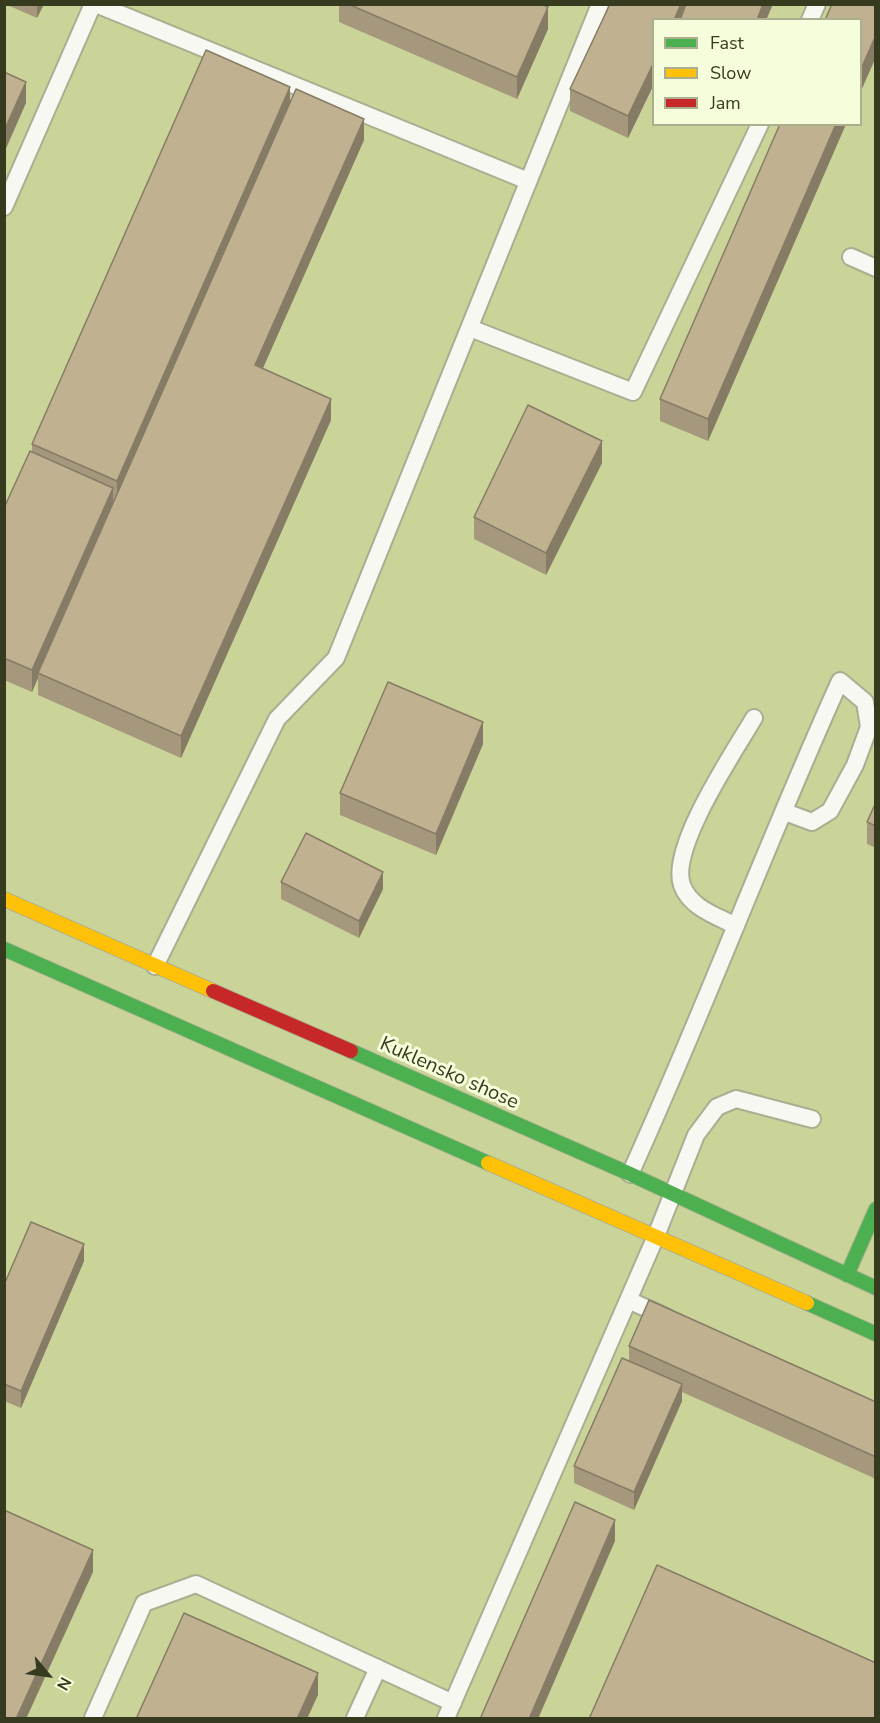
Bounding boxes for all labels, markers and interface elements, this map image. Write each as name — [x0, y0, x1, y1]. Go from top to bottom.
legend — [652, 18, 862, 126]
text: Fast — [710, 31, 744, 55]
text: Slow — [710, 61, 751, 85]
text: Jam — [710, 91, 741, 115]
street label: Kuklensko shose — [376, 1033, 522, 1115]
north arrow — [18, 1645, 78, 1705]
text: N — [51, 1673, 76, 1694]

